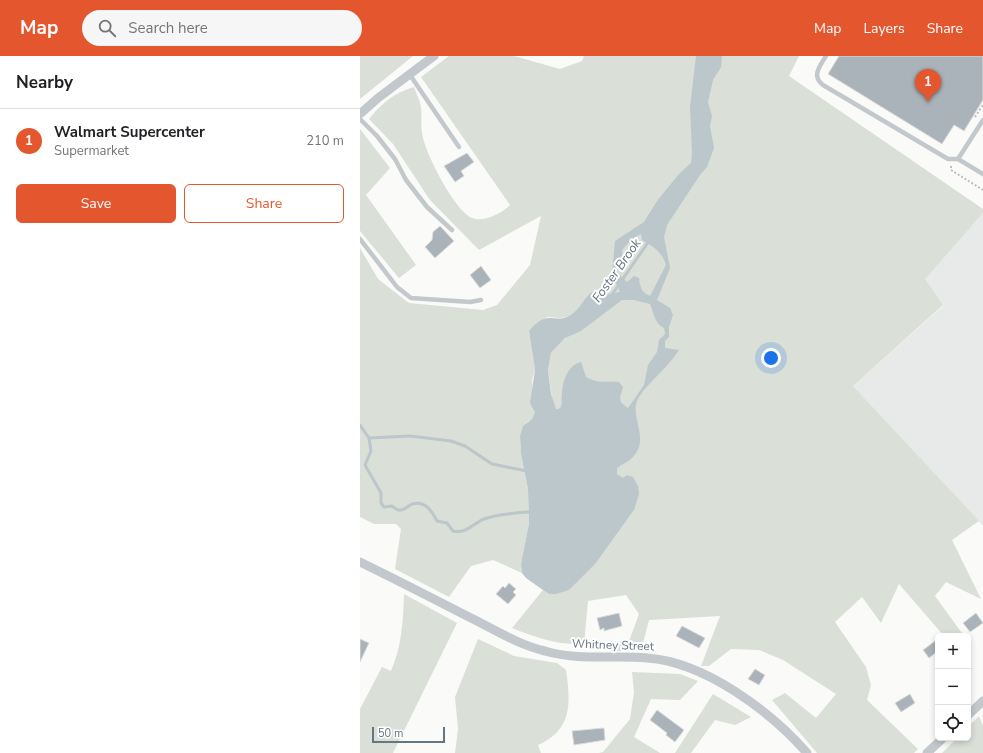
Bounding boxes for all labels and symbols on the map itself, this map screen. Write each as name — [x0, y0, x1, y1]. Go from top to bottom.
pin: 1 — [915, 69, 941, 102]
water label: Foster Brook — [588, 235, 646, 306]
your location — [761, 348, 781, 368]
street label: Whitney Street — [572, 636, 655, 654]
scale bar — [372, 725, 445, 744]

